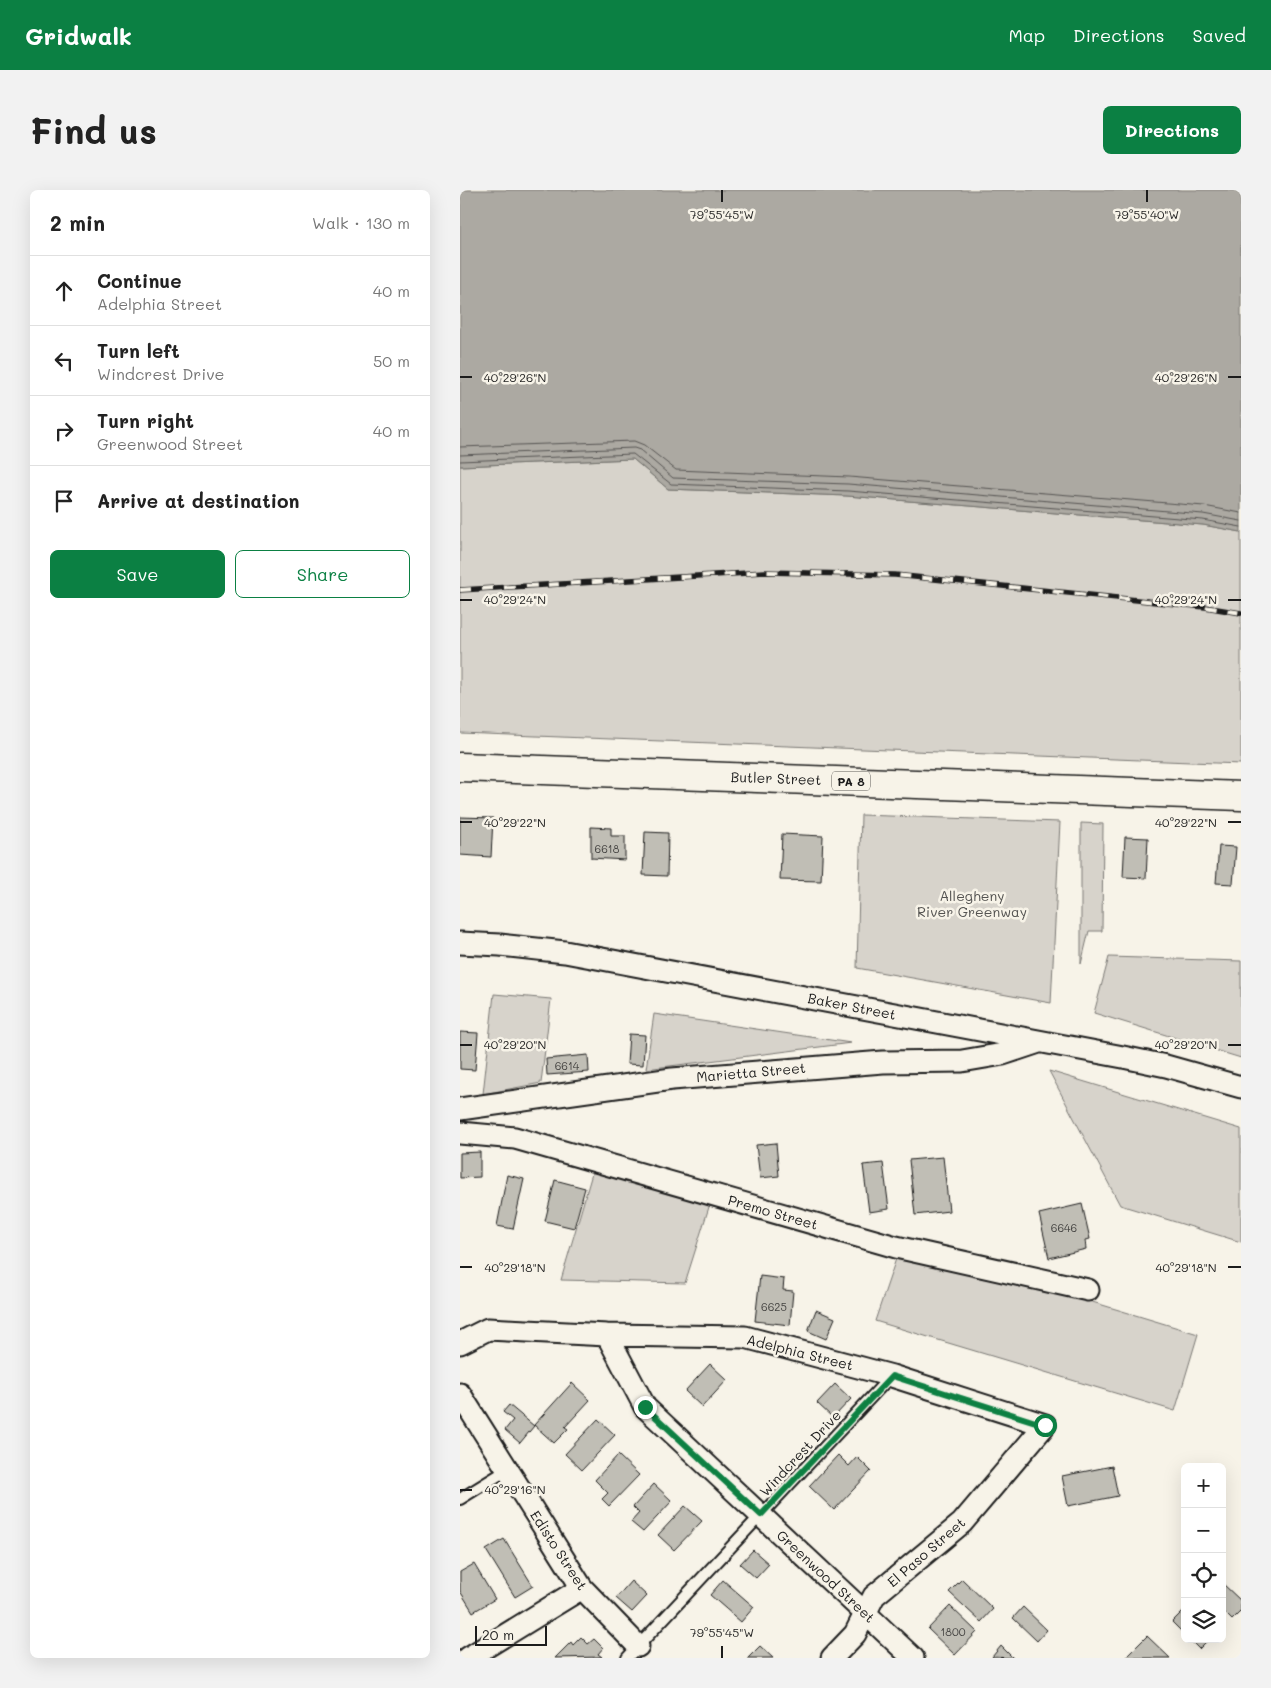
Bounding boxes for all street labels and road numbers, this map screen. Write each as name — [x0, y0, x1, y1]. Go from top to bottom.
street label: Butler Street — [730, 767, 822, 789]
road number: PA 8 — [832, 772, 870, 790]
street label: Baker Street — [806, 988, 898, 1024]
street label: Marietta Street — [695, 1058, 807, 1086]
street label: Premo Street — [726, 1190, 820, 1234]
street label: Adelphia Street — [745, 1330, 855, 1374]
street label: Windcrest Drive — [755, 1406, 845, 1500]
street label: Edisto Street — [526, 1506, 592, 1594]
street label: El Paso Street — [883, 1513, 969, 1591]
street label: Greenwood Street — [773, 1525, 879, 1627]

